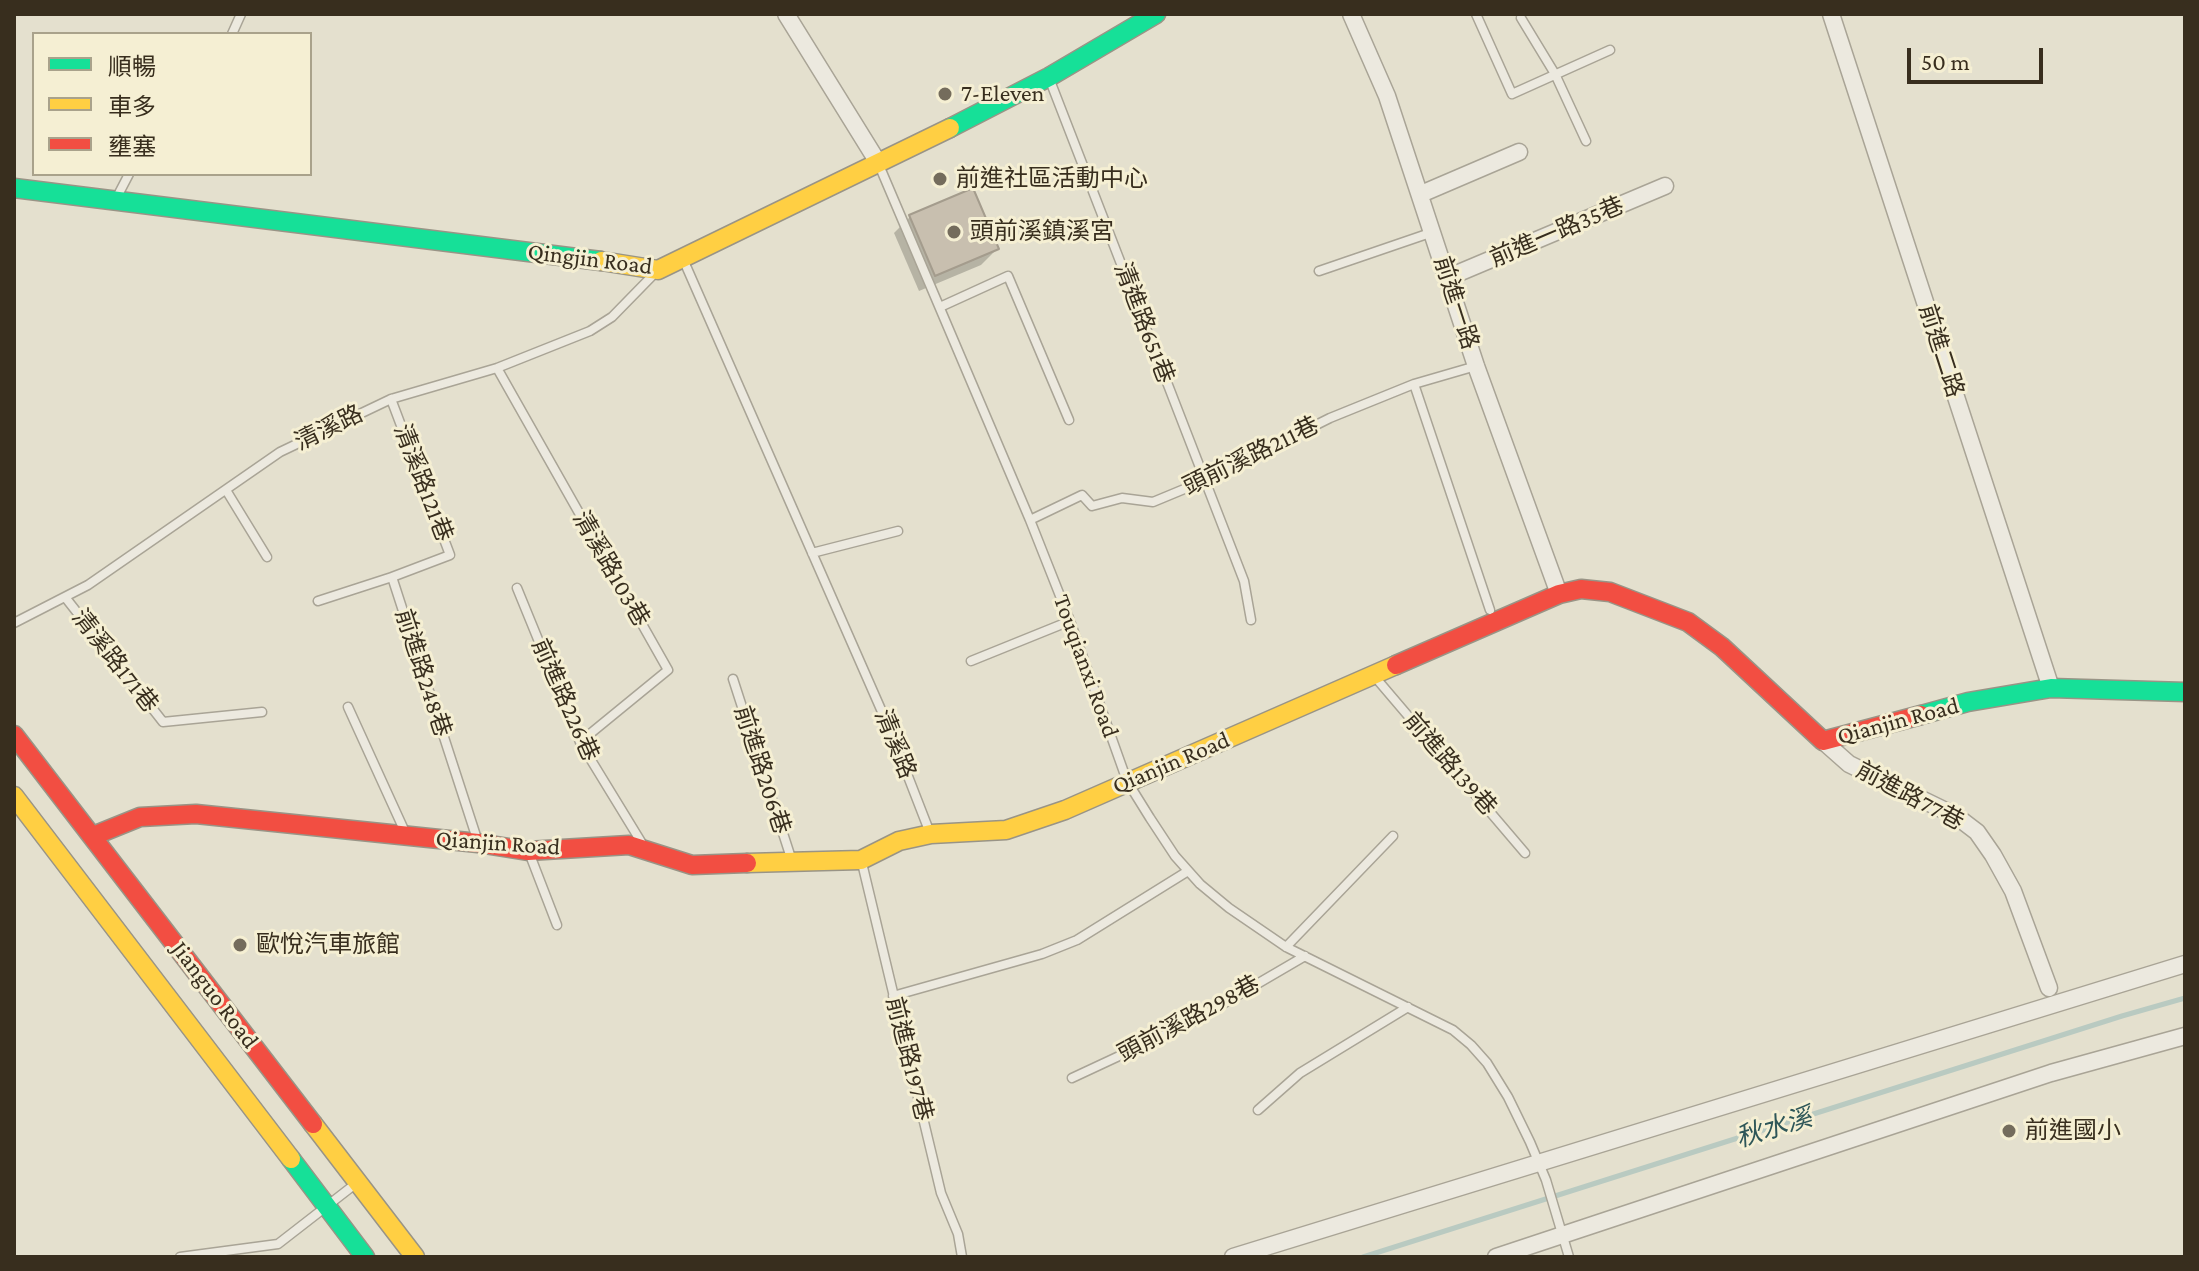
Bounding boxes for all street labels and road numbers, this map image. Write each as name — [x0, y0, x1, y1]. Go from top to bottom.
street label: 前進一路35巷 — [1486, 191, 1628, 273]
street label: Qingjin Road — [526, 237, 654, 281]
street label: 前進一路 — [1427, 253, 1485, 353]
street label: 清進路651巷 — [1108, 259, 1180, 387]
street label: 前進二路 — [1912, 301, 1970, 401]
street label: 清溪路 — [290, 399, 368, 457]
street label: 頭前溪路211巷 — [1178, 411, 1324, 501]
street label: 清溪路121巷 — [387, 420, 459, 546]
street label: 清溪路103巷 — [566, 506, 656, 632]
street label: Touqianxi Road — [1047, 591, 1125, 741]
street label: 清溪路171巷 — [66, 604, 164, 718]
street label: 前進路248巷 — [389, 605, 457, 741]
street label: 前進路226巷 — [525, 634, 605, 766]
street label: Qianjin Road — [1834, 691, 1962, 751]
street label: 前進路206巷 — [728, 702, 796, 838]
street label: 清溪路 — [868, 705, 922, 783]
street label: 前進路139巷 — [1397, 706, 1503, 822]
street label: Qianjin Road — [1108, 725, 1234, 801]
street label: 前進路77巷 — [1851, 756, 1969, 836]
street label: Qianjin Road — [435, 824, 561, 862]
street label: Jianguo Road — [165, 936, 265, 1054]
street label: 頭前溪路298巷 — [1113, 970, 1265, 1068]
street label: 前進路197巷 — [880, 994, 938, 1124]

